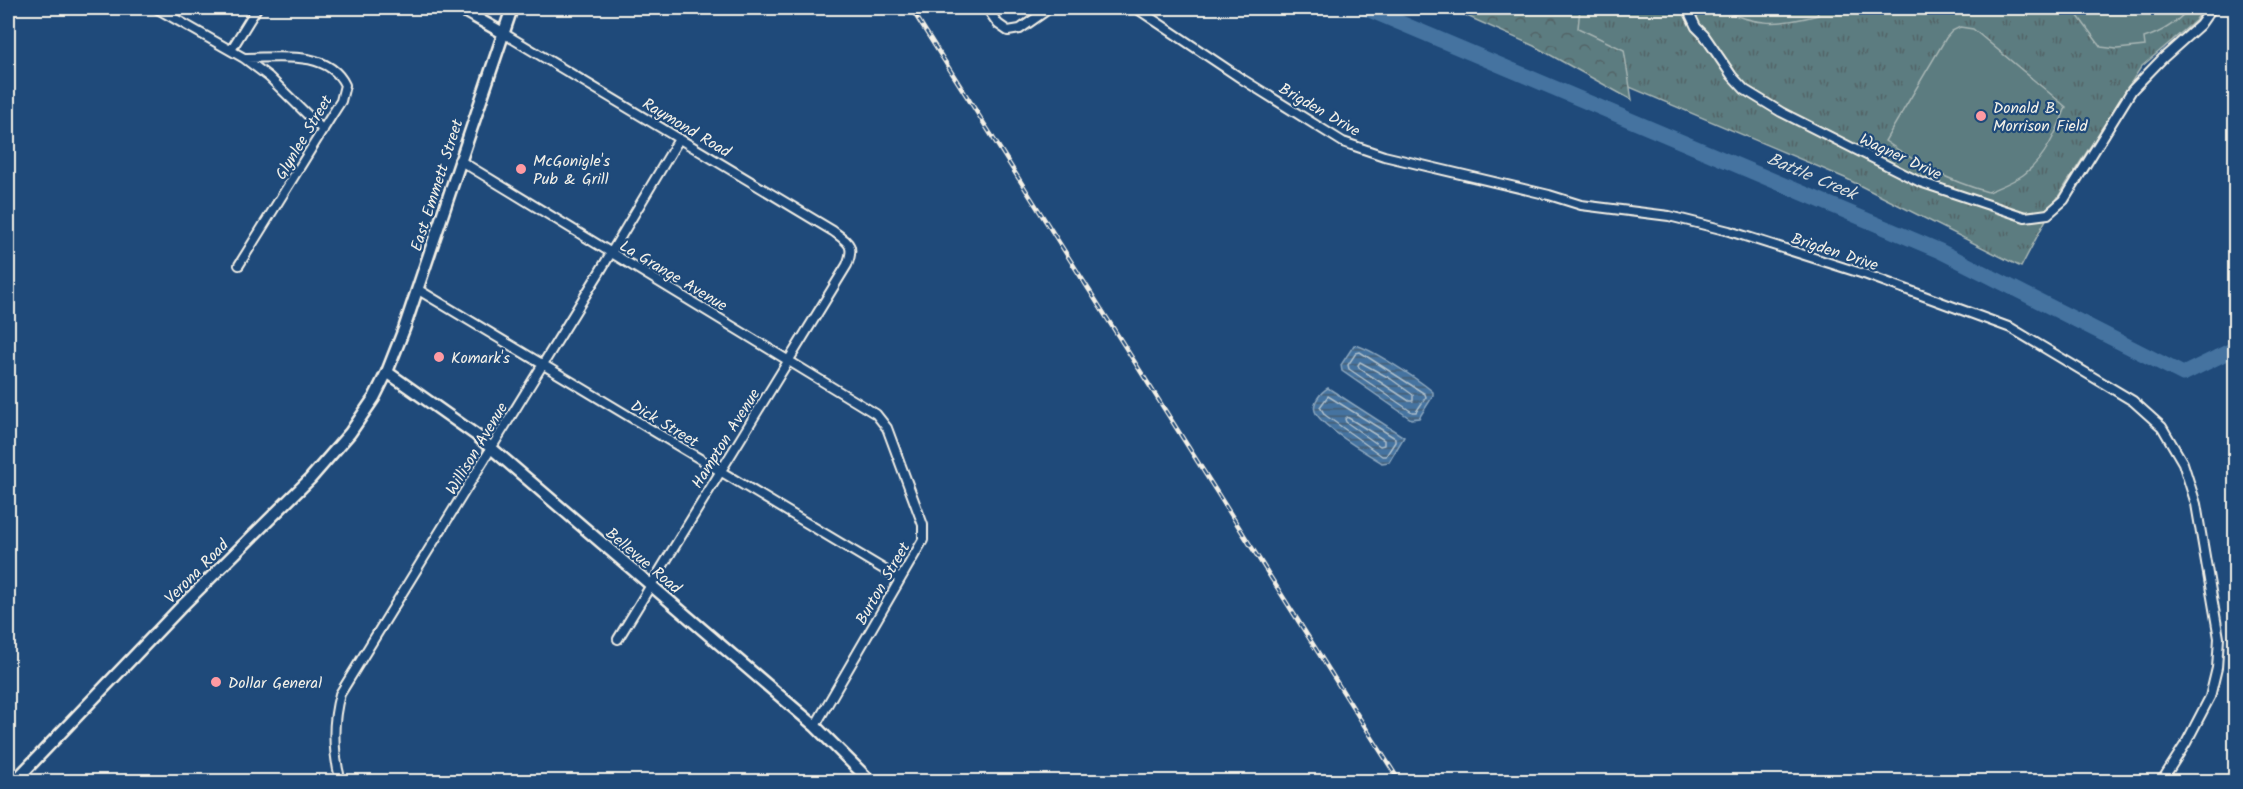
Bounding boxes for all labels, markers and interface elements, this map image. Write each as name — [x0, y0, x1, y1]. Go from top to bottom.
street label: Brigden Drive — [1274, 77, 1365, 144]
street label: Glynlee Street — [269, 90, 340, 185]
street label: Raymond Road — [637, 92, 736, 165]
place label: Donald B. Morrison Field — [1993, 96, 2089, 139]
marker: Donald B. Morrison Field — [1974, 109, 1988, 123]
street label: East Emmett Street — [404, 115, 471, 255]
street label: Wagner Drive — [1855, 127, 1946, 187]
water label: Battle Creek — [1762, 145, 1863, 210]
place label: McGonigle's Pub & Grill — [533, 149, 610, 192]
marker: McGonigle's Pub & Grill — [514, 162, 528, 176]
street label: Brigden Drive — [1788, 227, 1881, 278]
street label: La Grange Avenue — [614, 234, 732, 318]
place label: Komark's — [451, 346, 510, 371]
marker: Komark's — [432, 350, 446, 364]
street label: Hampton Avenue — [685, 384, 767, 494]
street label: Dick Street — [625, 394, 704, 455]
street label: Willison Avenue — [440, 398, 515, 500]
street label: Bellevue Road — [600, 522, 687, 601]
street label: Verona Road — [159, 533, 236, 610]
street label: Burton Street — [849, 537, 918, 630]
place label: Dollar General — [228, 671, 322, 696]
marker: Dollar General — [209, 675, 223, 689]

